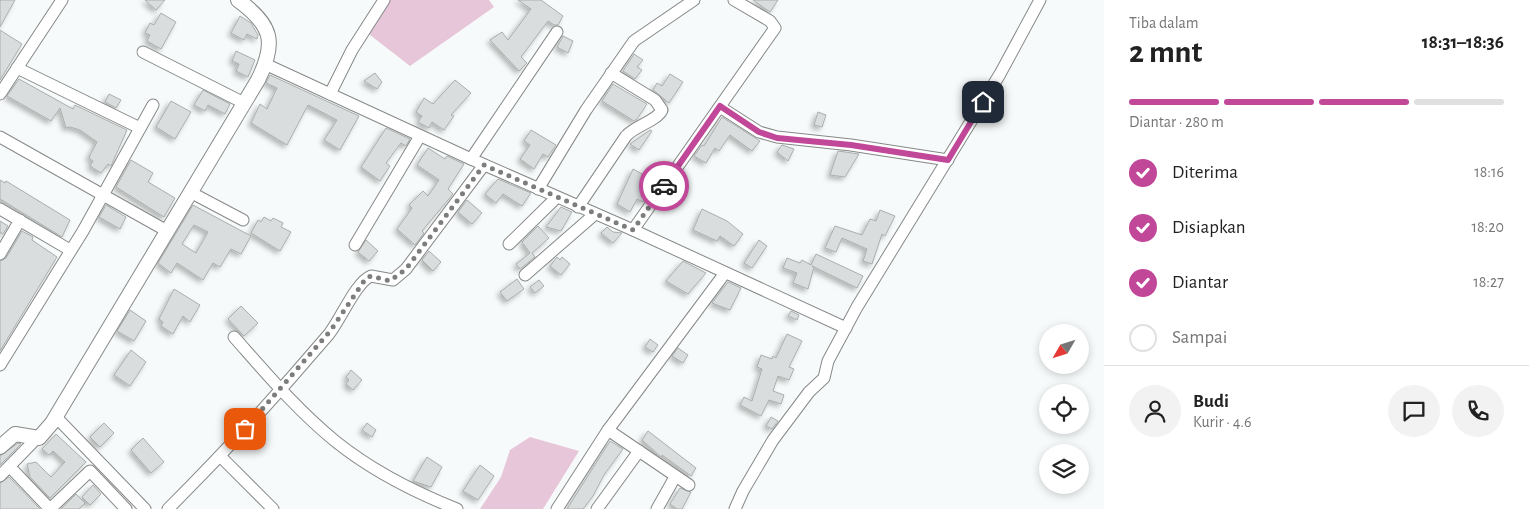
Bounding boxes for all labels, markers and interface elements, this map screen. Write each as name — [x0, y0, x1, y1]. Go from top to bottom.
text: Tiba dalam — [1129, 15, 1199, 31]
text: 18:31–18:36 — [1422, 33, 1504, 52]
text: 2 mnt — [1129, 36, 1202, 68]
pin — [962, 81, 1004, 123]
icon: home — [969, 88, 997, 116]
text: Diantar · 280 m — [1129, 114, 1224, 130]
icon: check — [1129, 159, 1157, 187]
courier — [639, 161, 689, 211]
text: Diterima — [1172, 163, 1238, 182]
text: 18:16 — [1474, 164, 1504, 180]
icon: car — [650, 172, 678, 200]
icon: check — [1129, 214, 1157, 242]
text: Disiapkan — [1172, 218, 1246, 237]
text: 18:20 — [1472, 219, 1504, 235]
icon: check — [1129, 269, 1157, 297]
text: Diantar — [1172, 273, 1228, 292]
text: 18:27 — [1473, 274, 1504, 290]
north arrow — [1039, 324, 1089, 374]
map controls — [1039, 324, 1089, 494]
text: Sampai — [1172, 328, 1227, 347]
button: locate — [1039, 384, 1089, 434]
button: person — [1129, 385, 1181, 437]
button: chat — [1388, 385, 1440, 437]
button: phone — [1452, 385, 1504, 437]
text: Budi — [1193, 392, 1229, 411]
pin — [224, 408, 266, 450]
text: Kurir · 4.6 — [1193, 414, 1252, 430]
icon: bag — [231, 415, 259, 443]
button: layers — [1039, 444, 1089, 494]

